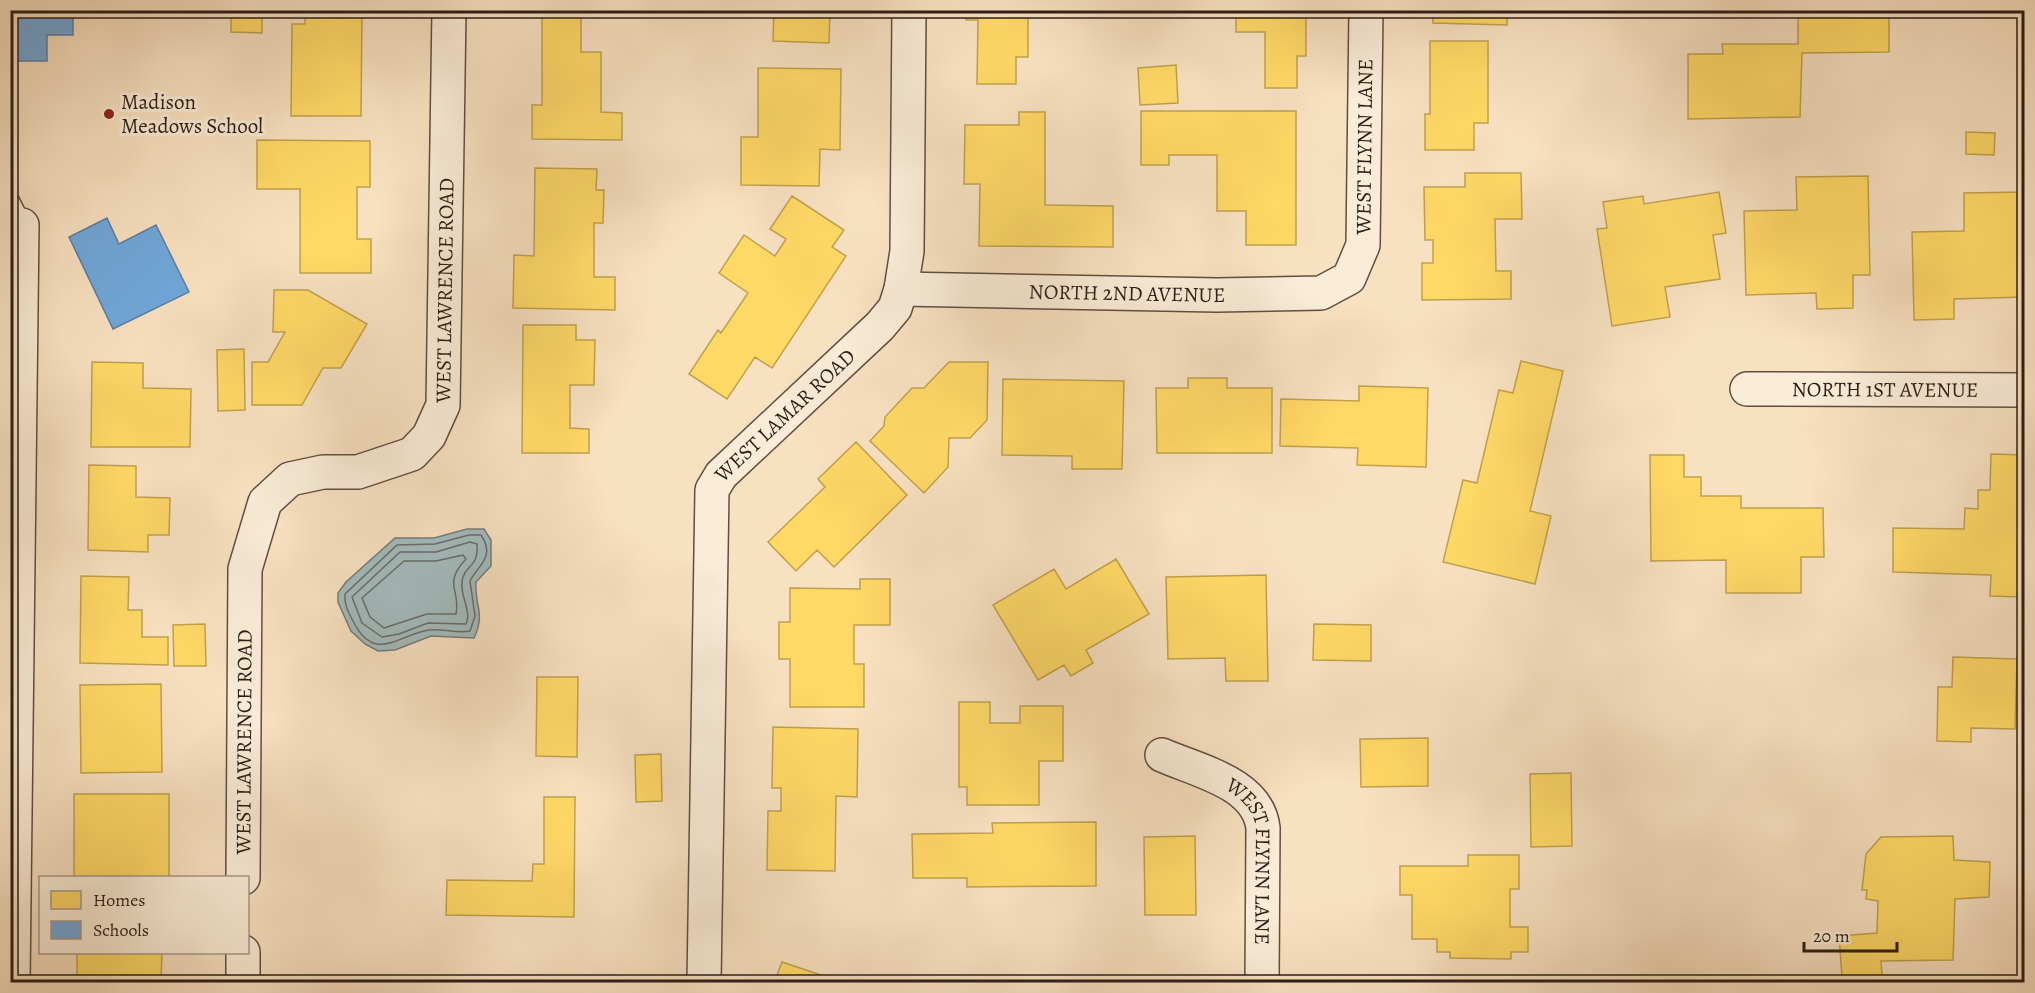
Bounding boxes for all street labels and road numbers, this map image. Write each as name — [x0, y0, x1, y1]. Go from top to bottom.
street label: WEST FLYNN LANE — [1349, 59, 1379, 236]
street label: WEST LAWRENCE ROAD — [429, 178, 460, 404]
street label: NORTH 2ND AVENUE — [1028, 277, 1225, 309]
street label: WEST LAMAR ROAD — [708, 342, 861, 489]
street label: NORTH 1ST AVENUE — [1792, 375, 1978, 404]
street label: WEST LAWRENCE ROAD — [229, 629, 259, 856]
street label: WEST FLYNN LANE — [1220, 770, 1277, 945]

